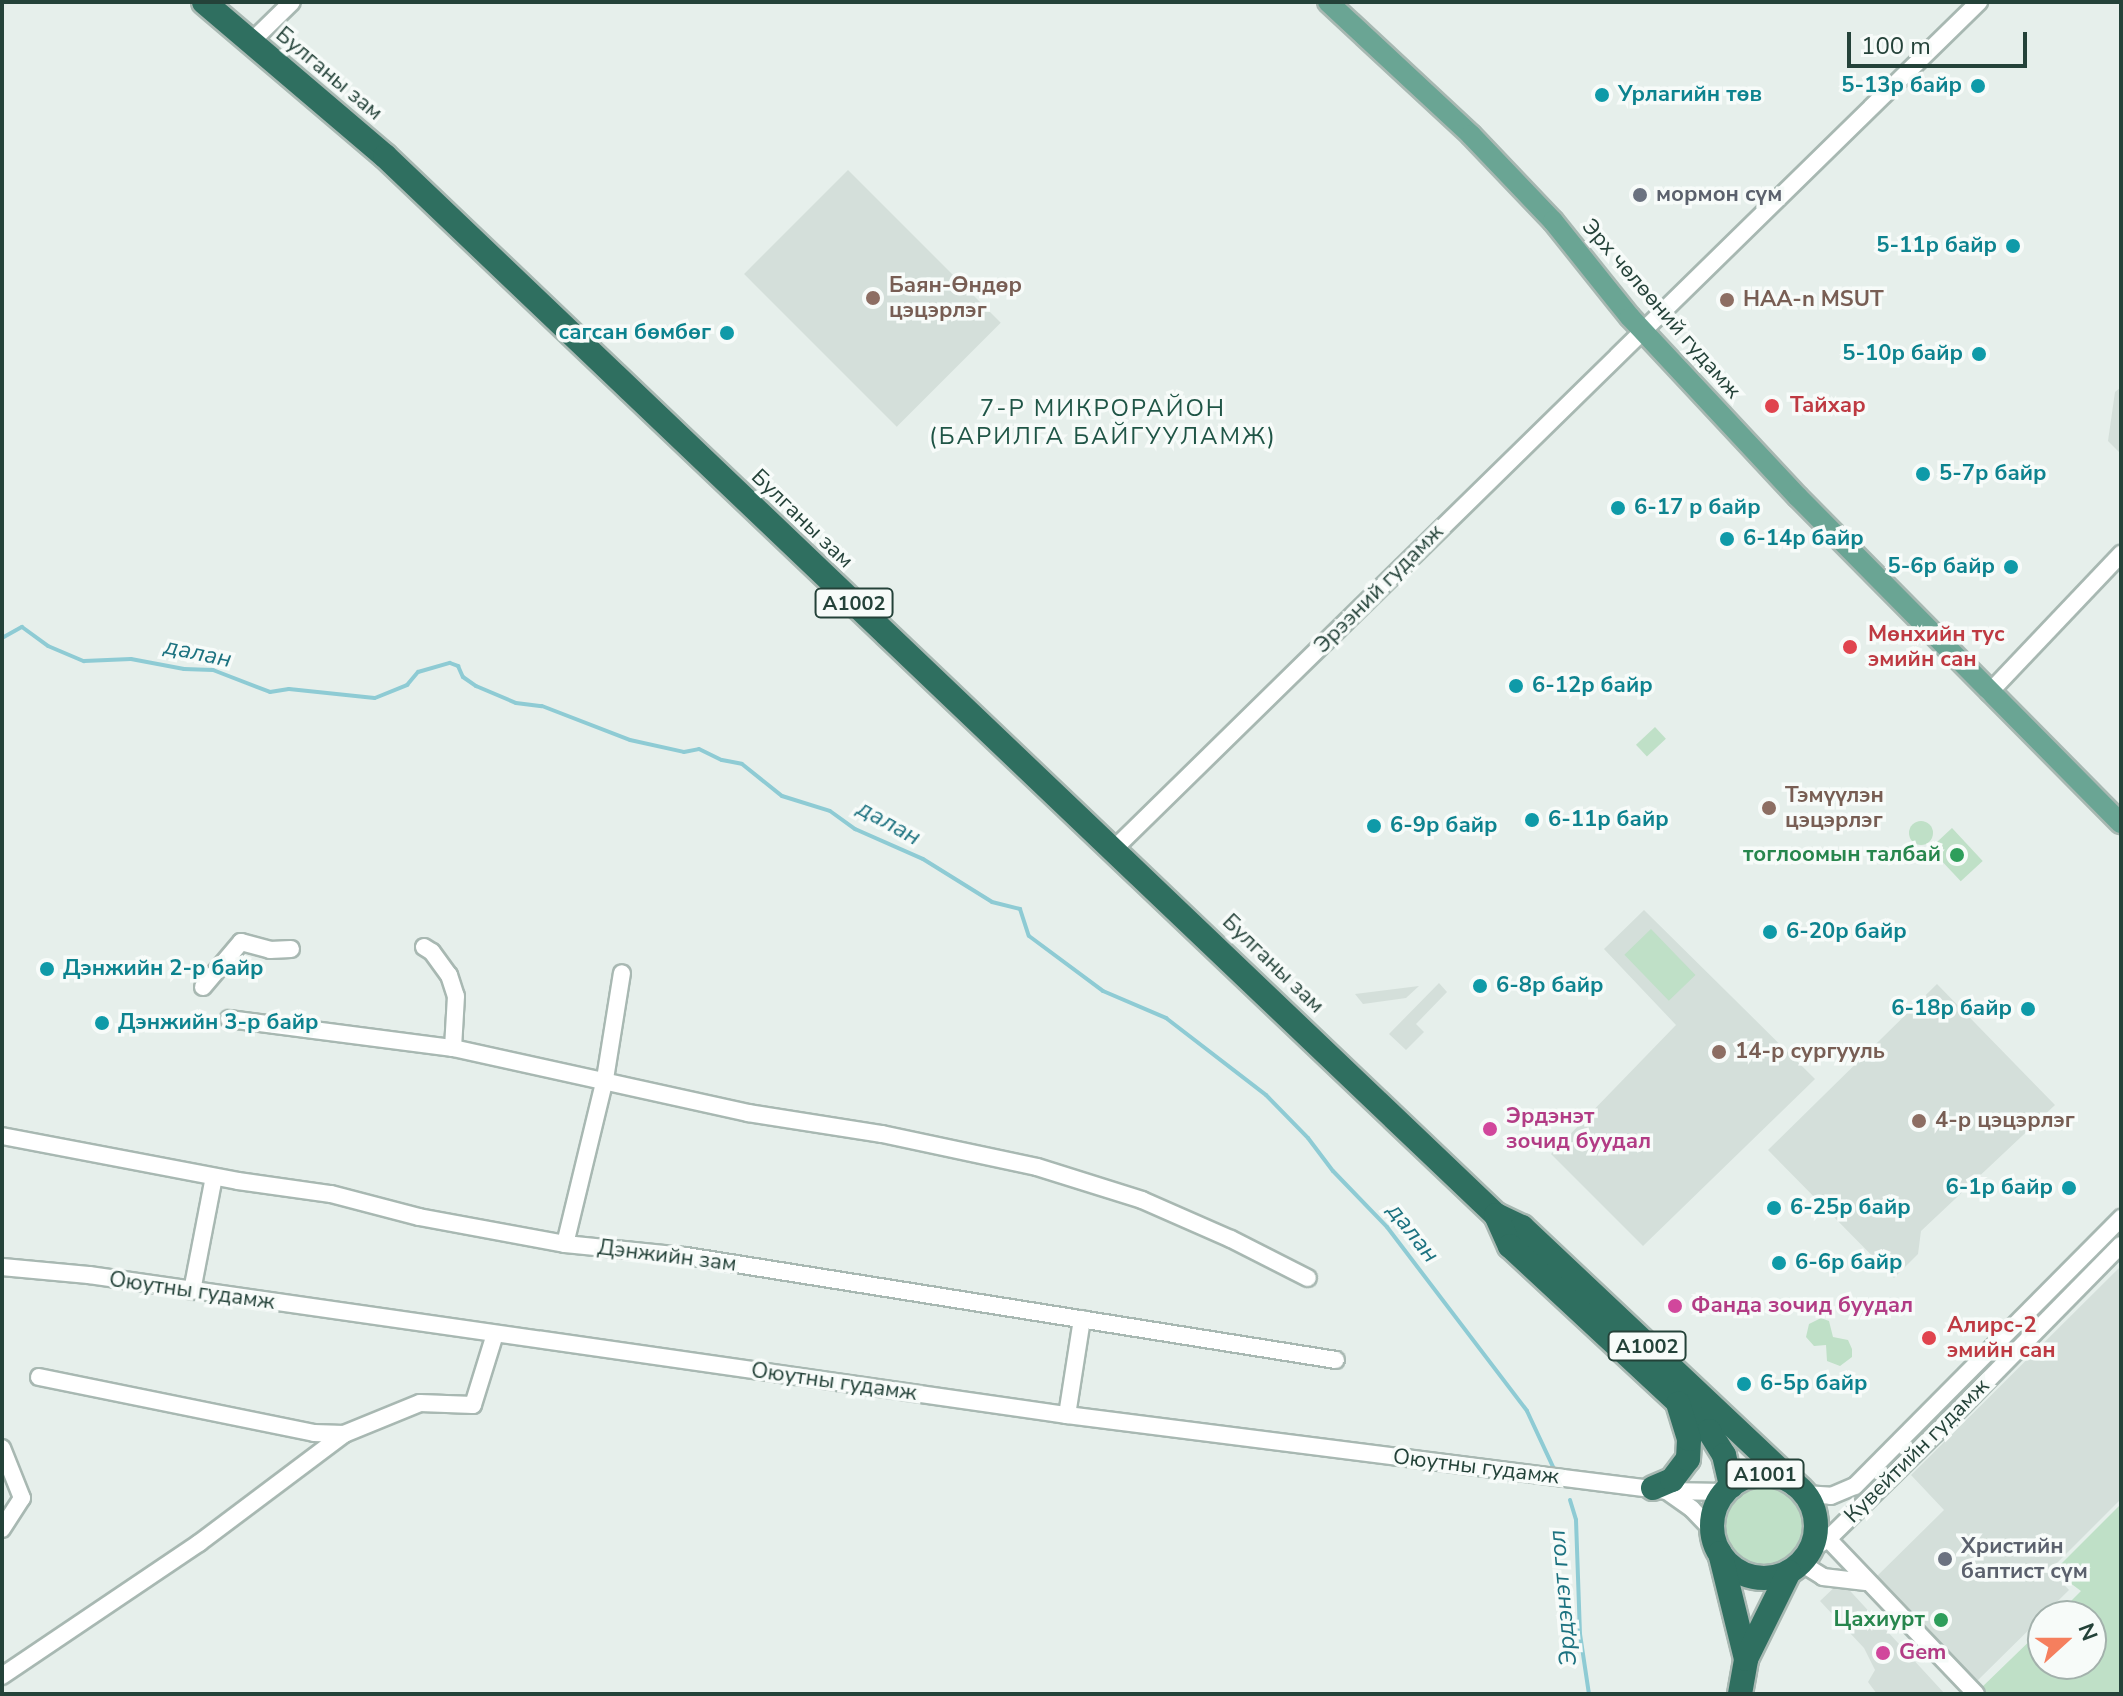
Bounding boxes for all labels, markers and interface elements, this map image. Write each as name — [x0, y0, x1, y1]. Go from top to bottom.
scale bar — [1851, 16, 2031, 66]
street label: Булганы зам — [270, 22, 388, 126]
text: 100 m — [1861, 30, 1931, 62]
place label: 5-13р байр — [1841, 73, 1962, 99]
marker: 5-13р байр — [1969, 77, 1987, 95]
place label: Урлагийн төв — [1618, 82, 1762, 108]
marker: Урлагийн төв — [1593, 86, 1611, 104]
place label: мормон сүм — [1656, 182, 1782, 208]
marker: мормон сүм — [1631, 186, 1649, 204]
street label: Эрх чөлөөний гудамж — [1576, 214, 1746, 404]
place label: 5-11р байр — [1876, 233, 1997, 259]
marker: 5-11р байр — [2004, 237, 2022, 255]
place label: Баян-Өндөр цэцэрлэг — [889, 272, 1022, 324]
place label: HAA-n MSUT — [1743, 287, 1884, 313]
marker: Баян-Өндөр цэцэрлэг — [864, 289, 882, 307]
marker: HAA-n MSUT — [1718, 291, 1736, 309]
place label: сагсан бөмбөг — [559, 320, 711, 346]
marker: сагсан бөмбөг — [718, 324, 736, 342]
place label: 5-10р байр — [1842, 341, 1963, 367]
marker: 5-10р байр — [1970, 345, 1988, 363]
place label: Тайхар — [1790, 393, 1866, 419]
district label: 7-Р МИКРОРАЙОН (БАРИЛГА БАЙГУУЛАМЖ) — [929, 395, 1277, 451]
marker: Тайхар — [1761, 395, 1783, 417]
place label: 5-7р байр — [1939, 461, 2047, 487]
street label: Булганы зам — [746, 464, 858, 574]
marker: 5-7р байр — [1914, 465, 1932, 483]
place label: 6-17 р байр — [1634, 495, 1761, 521]
marker: 6-17 р байр — [1609, 499, 1627, 517]
street label: Эрээний гудамж — [1309, 519, 1449, 659]
place label: 6-14р байр — [1743, 526, 1864, 552]
marker: 6-14р байр — [1718, 530, 1736, 548]
place label: 5-6р байр — [1887, 554, 1995, 580]
marker: 5-6р байр — [2002, 558, 2020, 576]
road number: A1002 — [814, 587, 894, 619]
place label: Мөнхийн тус эмийн сан — [1868, 621, 2005, 672]
water label: далан — [162, 632, 234, 674]
marker: Мөнхийн тус эмийн сан — [1839, 636, 1861, 658]
place label: 6-12р байр — [1532, 673, 1653, 699]
marker: 6-12р байр — [1507, 677, 1525, 695]
place label: Тэмүүлэн цэцэрлэг — [1785, 782, 1884, 834]
water label: далан — [852, 794, 926, 852]
marker: Тэмүүлэн цэцэрлэг — [1760, 799, 1778, 817]
place label: 6-11р байр — [1548, 807, 1669, 833]
marker: 6-11р байр — [1523, 811, 1541, 829]
place label: 6-9р байр — [1390, 813, 1498, 839]
marker: 6-9р байр — [1365, 817, 1383, 835]
place label: тоглоомын талбай — [1743, 842, 1941, 868]
marker: тоглоомын талбай — [1948, 846, 1966, 864]
street label: Булганы зам — [1217, 909, 1329, 1019]
place label: 6-20р байр — [1786, 919, 1907, 945]
marker: 6-20р байр — [1761, 923, 1779, 941]
place label: Дэнжийн 2-р байр — [63, 956, 264, 982]
marker: Дэнжийн 2-р байр — [38, 960, 56, 978]
place label: 6-8р байр — [1496, 973, 1604, 999]
marker: 6-8р байр — [1471, 977, 1489, 995]
place label: 6-18р байр — [1891, 996, 2012, 1022]
marker: 6-18р байр — [2019, 1000, 2037, 1018]
place label: Дэнжийн 3-р байр — [118, 1010, 319, 1036]
marker: Дэнжийн 3-р байр — [93, 1014, 111, 1032]
place label: 14-р сургууль — [1735, 1039, 1885, 1065]
marker: 14-р сургууль — [1710, 1043, 1728, 1061]
place label: Эрдэнэт зочид буудал — [1506, 1103, 1651, 1154]
place label: 4-р цэцэрлэг — [1935, 1108, 2075, 1134]
marker: 4-р цэцэрлэг — [1910, 1112, 1928, 1130]
marker: Эрдэнэт зочид буудал — [1481, 1120, 1499, 1138]
place label: 6-1р байр — [1945, 1175, 2053, 1201]
marker: 6-1р байр — [2060, 1179, 2078, 1197]
place label: 6-25р байр — [1790, 1195, 1911, 1221]
water label: далан — [1381, 1197, 1445, 1269]
marker: 6-25р байр — [1765, 1199, 1783, 1217]
street label: Дэнжийн зам — [596, 1234, 738, 1278]
place label: 6-6р байр — [1795, 1250, 1903, 1276]
marker: 6-6р байр — [1770, 1254, 1788, 1272]
street label: Оюутны гудамж — [107, 1266, 277, 1316]
place label: Фанда зочид буудал — [1691, 1293, 1913, 1319]
marker: Фанда зочид буудал — [1666, 1297, 1684, 1315]
place label: Aлирс-2 эмийн сан — [1947, 1312, 2056, 1364]
marker: Aлирс-2 эмийн сан — [1918, 1327, 1940, 1349]
road number: A1002 — [1607, 1330, 1687, 1362]
street label: Оюутны гудамж — [749, 1357, 919, 1407]
place label: 6-5р байр — [1760, 1371, 1868, 1397]
street label: Кувейтийн гудамж — [1839, 1373, 1995, 1529]
marker: 6-5р байр — [1735, 1375, 1753, 1393]
street label: Оюутны гудамж — [1391, 1444, 1561, 1490]
road number: A1001 — [1725, 1458, 1805, 1490]
water label: Эрдэнэт гол — [1543, 1529, 1583, 1667]
place label: Христийн баптист сүм — [1961, 1533, 2088, 1584]
marker: Христийн баптист сүм — [1936, 1550, 1954, 1568]
north arrow — [2027, 1600, 2107, 1680]
place label: Цахиурт — [1833, 1607, 1925, 1633]
marker: Цахиурт — [1932, 1611, 1950, 1629]
text: N — [2071, 1619, 2104, 1645]
place label: Gem — [1899, 1640, 1946, 1666]
marker: Gem — [1874, 1644, 1892, 1662]

